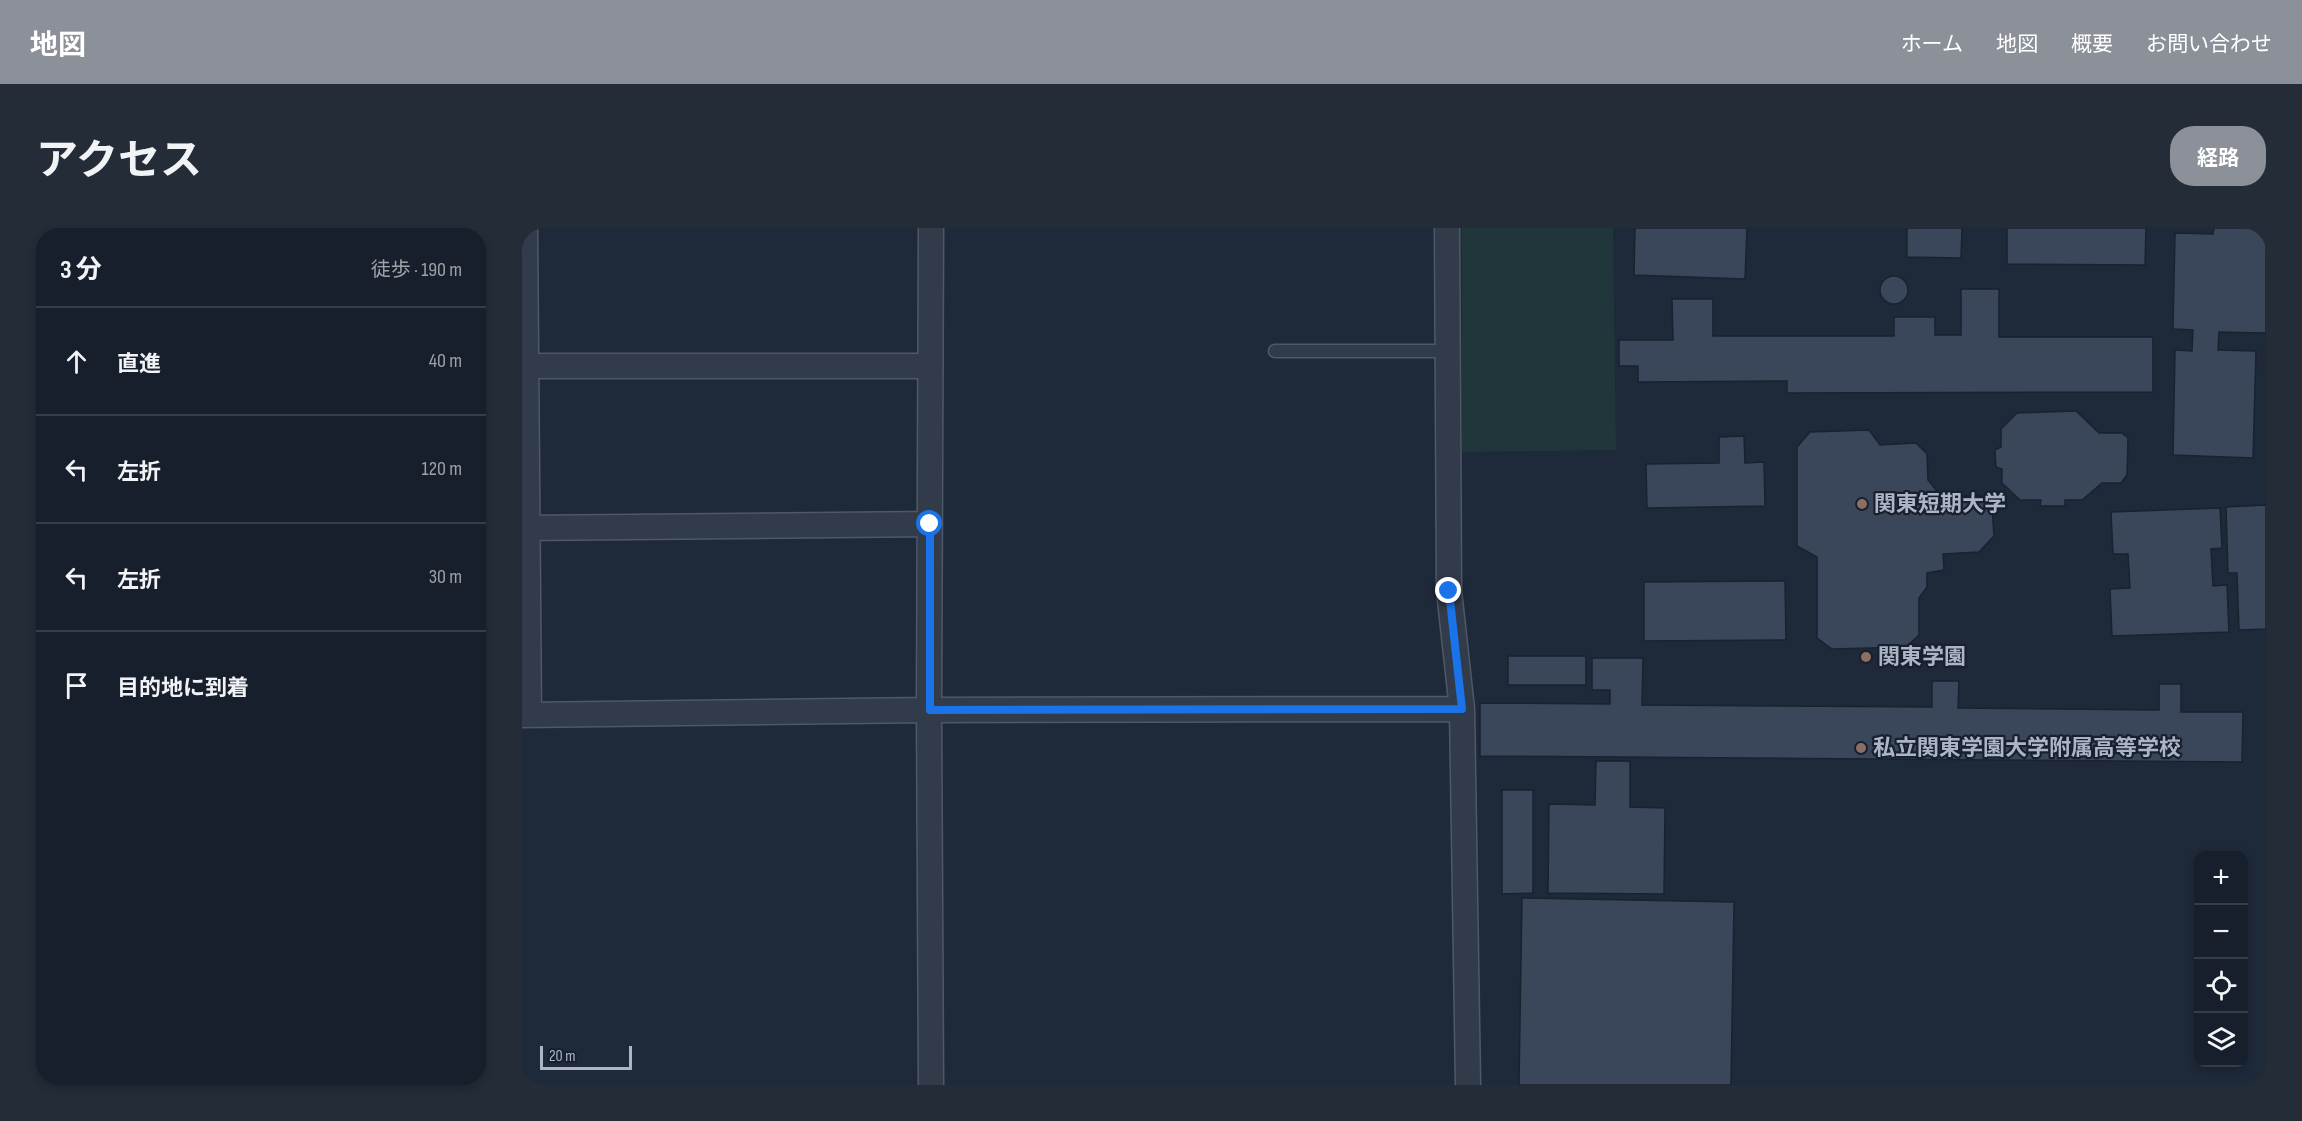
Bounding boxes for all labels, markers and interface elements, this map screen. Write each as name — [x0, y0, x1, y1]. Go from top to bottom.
text: 地図 — [30, 29, 86, 62]
text: ホーム — [1901, 32, 1963, 57]
text: 地図 — [1996, 32, 2038, 57]
text: 概要 — [2071, 32, 2113, 57]
text: お問い合わせ — [2146, 32, 2272, 57]
button: 経路 — [2170, 126, 2266, 186]
text: アクセス — [36, 136, 202, 187]
text: 3 分 — [60, 255, 102, 286]
text: 徒歩 · 190 m — [371, 258, 462, 282]
icon: ahead — [60, 345, 93, 378]
text: 40 m — [429, 349, 462, 373]
text: 直進 — [117, 351, 161, 378]
icon: left — [60, 453, 93, 486]
text: 120 m — [422, 457, 462, 481]
text: 左折 — [117, 459, 161, 486]
place label: 関東短期大学 — [1874, 491, 2006, 518]
marker: 関東短期大学 — [1855, 497, 1869, 511]
route start — [916, 510, 942, 536]
icon: left — [60, 561, 93, 594]
text: 30 m — [429, 565, 462, 589]
text: 左折 — [117, 567, 161, 594]
route end — [1435, 577, 1461, 603]
place label: 関東学園 — [1878, 644, 1966, 671]
marker: 関東学園 — [1859, 650, 1873, 664]
icon: arrive — [60, 669, 93, 702]
text: 目的地に到着 — [117, 675, 249, 702]
place label: 私立関東学園大学附属高等学校 — [1873, 735, 2181, 762]
marker: 私立関東学園大学附属高等学校 — [1854, 741, 1868, 755]
map controls — [2194, 851, 2248, 1067]
button: + — [2194, 851, 2248, 905]
button: − — [2194, 905, 2248, 959]
button: locate — [2194, 959, 2248, 1013]
button: layers — [2194, 1013, 2248, 1067]
scale bar — [540, 1043, 632, 1070]
text: 20 m — [549, 1047, 576, 1066]

